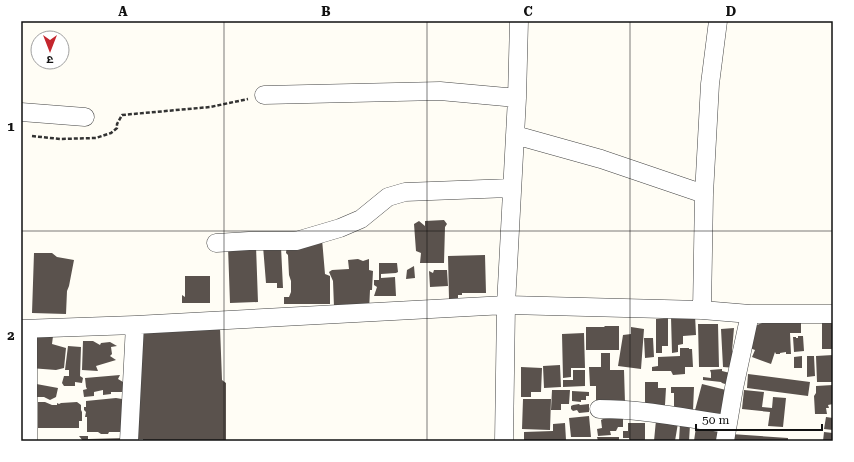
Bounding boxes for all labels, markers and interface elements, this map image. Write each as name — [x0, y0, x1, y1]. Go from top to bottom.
text: A — [118, 4, 128, 19]
text: B — [321, 4, 331, 19]
text: C — [523, 4, 533, 19]
text: D — [726, 4, 736, 19]
north arrow — [30, 30, 70, 70]
text: उ — [46, 53, 53, 66]
text: 1 — [7, 119, 15, 134]
text: 2 — [7, 328, 15, 343]
scale bar — [696, 406, 822, 432]
text: 50 m — [702, 413, 729, 427]

